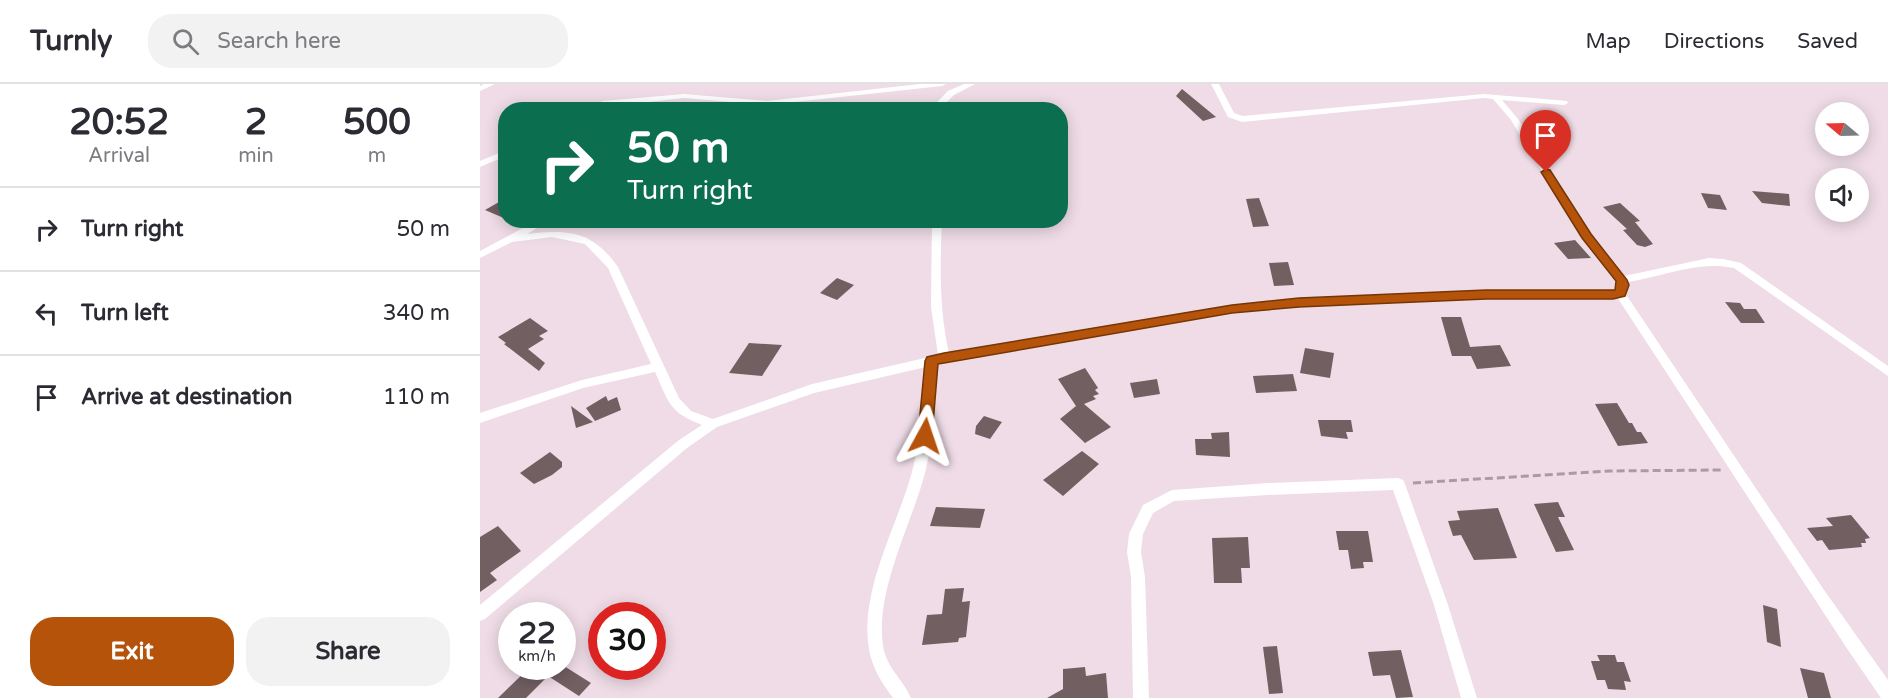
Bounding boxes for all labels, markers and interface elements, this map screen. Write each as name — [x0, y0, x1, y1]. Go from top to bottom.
search box — [148, 14, 568, 68]
text: Turnly — [30, 24, 112, 58]
icon: search — [169, 25, 202, 58]
text: Search here — [217, 28, 341, 54]
text: Map — [1585, 29, 1631, 54]
text: Directions — [1664, 29, 1764, 54]
text: Saved — [1797, 29, 1858, 54]
text: 20:52 — [69, 101, 169, 144]
text: 2 — [245, 101, 267, 144]
text: 500 — [343, 101, 411, 144]
north arrow — [1815, 102, 1869, 156]
map controls — [1815, 102, 1869, 222]
pin — [1520, 110, 1571, 172]
icon: arrive — [1529, 119, 1562, 152]
text: 50 m — [627, 123, 729, 174]
icon: right — [528, 126, 606, 204]
text: Arrival — [88, 144, 150, 168]
text: min — [238, 144, 274, 168]
text: m — [368, 144, 386, 168]
button: sound — [1815, 168, 1869, 222]
text: Turn right — [627, 174, 753, 207]
icon: right — [30, 213, 63, 246]
text: Turn right — [81, 216, 183, 242]
text: 50 m — [396, 216, 450, 242]
icon: left — [30, 297, 63, 330]
text: Turn left — [81, 300, 169, 326]
text: 340 m — [383, 300, 450, 326]
icon: arrive — [30, 381, 63, 414]
text: Arrive at destination — [81, 384, 292, 410]
text: 110 m — [383, 384, 450, 410]
position arrow — [893, 404, 957, 468]
speed limit sign: 30 — [588, 602, 666, 680]
text: 22 — [518, 615, 556, 652]
button: Exit — [30, 617, 234, 686]
button: Share — [246, 617, 450, 686]
text: km/h — [518, 647, 556, 665]

